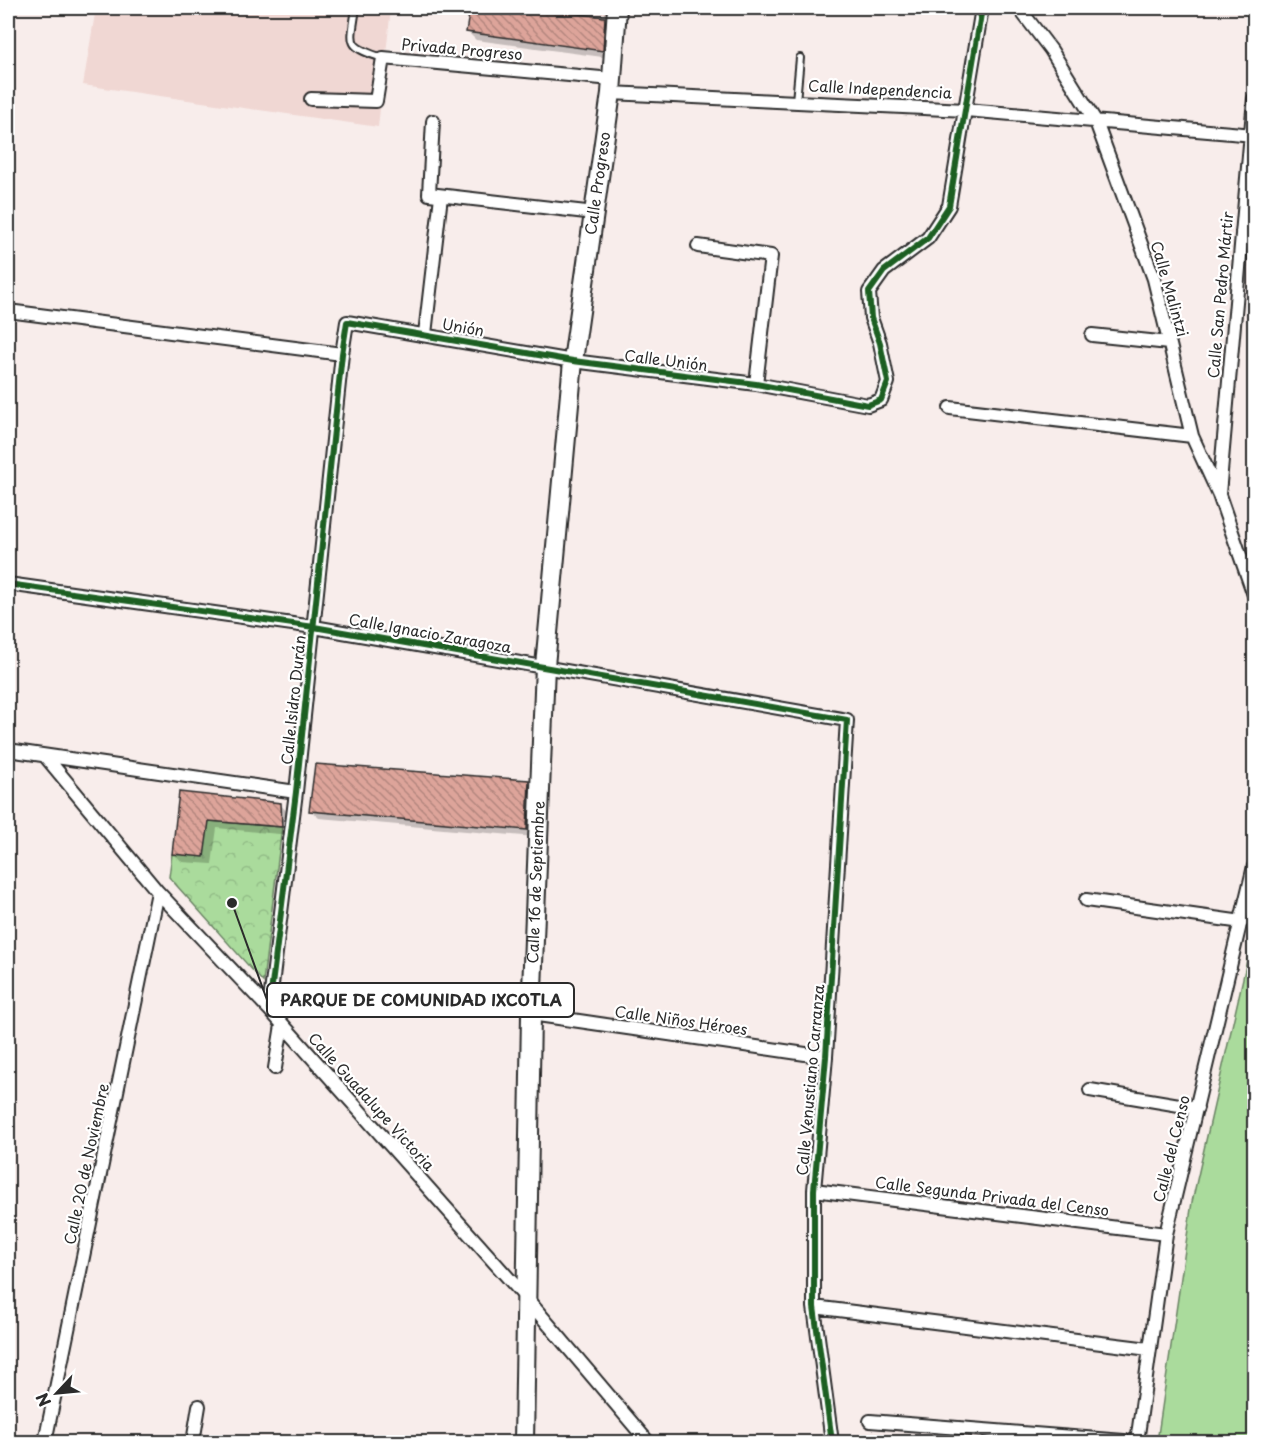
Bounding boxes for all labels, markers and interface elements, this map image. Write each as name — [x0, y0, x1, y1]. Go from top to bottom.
street label: Privada Progreso — [401, 32, 524, 65]
street label: Calle Independencia — [808, 73, 953, 104]
street label: Calle Progreso — [578, 130, 615, 236]
street label: Calle San Pedro Mártir — [1201, 210, 1238, 379]
street label: Calle Malintzi — [1146, 238, 1195, 339]
street label: Unión — [440, 312, 486, 342]
street label: Calle Unión — [623, 343, 709, 376]
street label: Calle Ignacio Zaragoza — [347, 607, 514, 658]
street label: Calle Isidro Durán — [274, 634, 311, 766]
street label: Calle 16 de Septiembre — [520, 800, 550, 964]
callout: PARQUE DE COMUNIDAD IXCOTLA — [267, 983, 574, 1017]
street label: Calle Venustiano Carranza — [790, 983, 829, 1177]
text: PARQUE DE COMUNIDAD IXCOTLA — [280, 987, 563, 1011]
street label: Calle Niños Héroes — [613, 999, 749, 1040]
street label: Calle Guadalupe Victoria — [304, 1027, 441, 1176]
street label: Calle 20 de Noviembre — [57, 1081, 114, 1246]
street label: Calle del Censo — [1146, 1093, 1195, 1205]
street label: Calle Segunda Privada del Censo — [874, 1170, 1110, 1221]
north arrow — [27, 1363, 87, 1423]
text: N — [29, 1389, 56, 1411]

